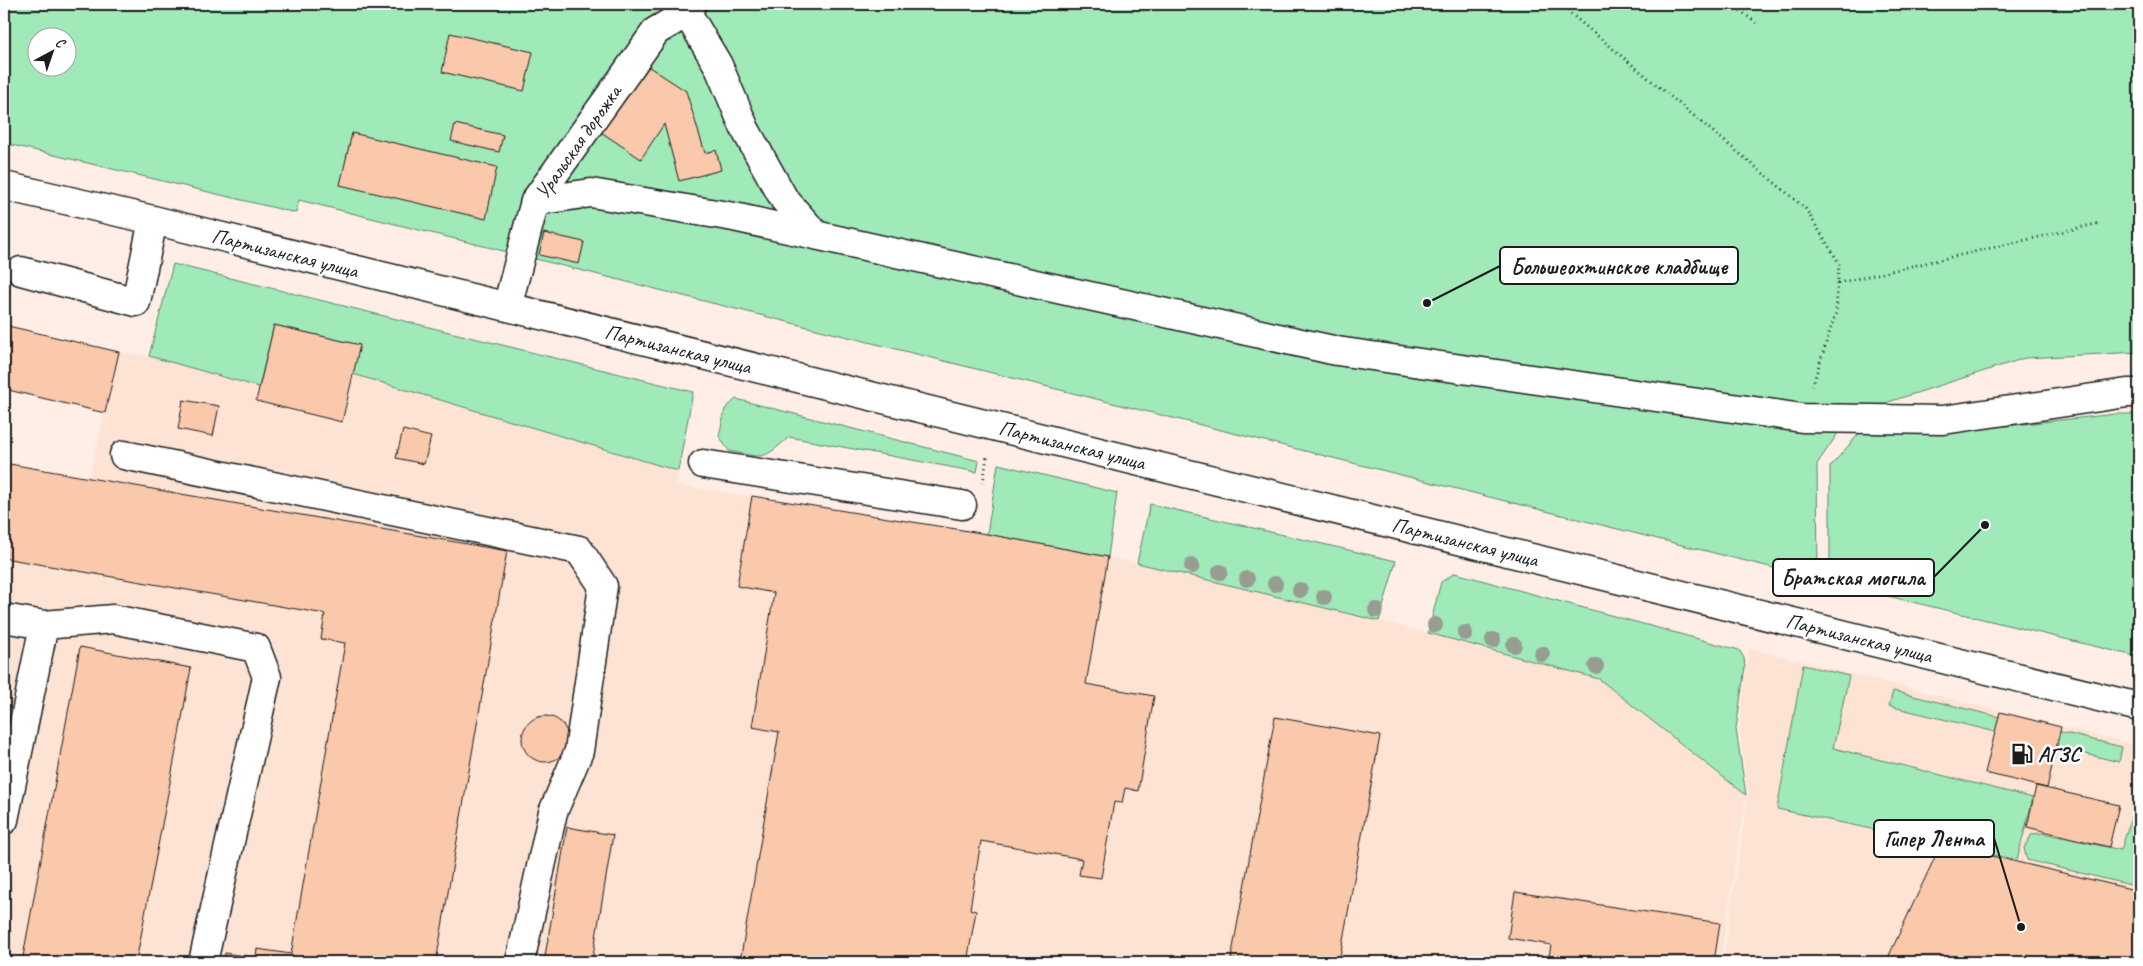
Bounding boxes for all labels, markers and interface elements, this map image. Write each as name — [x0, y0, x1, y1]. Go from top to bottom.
north arrow — [28, 28, 78, 78]
text: С — [52, 34, 70, 53]
street label: Уральская дорожка — [529, 78, 628, 204]
street label: Партизанская улица — [209, 222, 362, 284]
callout: Большеохтинское кладбище — [1500, 247, 1738, 284]
text: Большеохтинское кладбище — [1511, 253, 1729, 281]
street label: Партизанская улица — [602, 318, 755, 380]
street label: Партизанская улица — [996, 414, 1149, 476]
street label: Партизанская улица — [1389, 511, 1542, 573]
callout: Братская могила — [1773, 559, 1934, 596]
text: Братская могила — [1781, 564, 1927, 592]
street label: Партизанская улица — [1783, 607, 1936, 669]
fuel station icon: АГЗС — [2009, 741, 2035, 767]
place label: АГЗС — [2038, 741, 2083, 767]
callout: Гипер Лента — [1874, 820, 1994, 857]
text: Гипер Лента — [1884, 825, 1986, 853]

